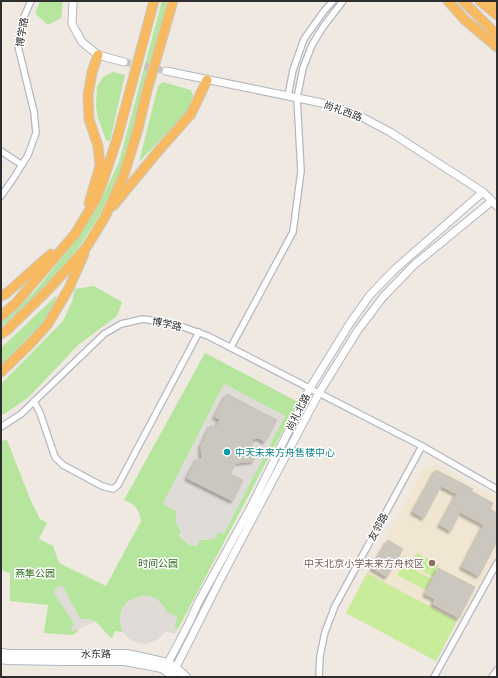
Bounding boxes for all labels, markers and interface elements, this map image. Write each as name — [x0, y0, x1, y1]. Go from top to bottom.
street label: 博学路 — [14, 16, 30, 48]
street label: 尚礼西路 — [322, 99, 364, 123]
street label: 博学路 — [151, 316, 183, 332]
street label: 尚礼北路 — [284, 392, 312, 432]
marker: 中天未来方舟售楼中心 — [222, 447, 232, 457]
place label: 中天未来方舟售楼中心 — [235, 447, 335, 458]
street label: 友邻路 — [366, 511, 390, 543]
park label: 时间公园 — [138, 558, 178, 569]
place label: 中天北京小学未来方舟校区 — [304, 558, 424, 569]
marker: 中天北京小学未来方舟校区 — [427, 558, 437, 568]
park label: 燕隼公园 — [15, 568, 55, 579]
street label: 水东路 — [81, 648, 111, 660]

